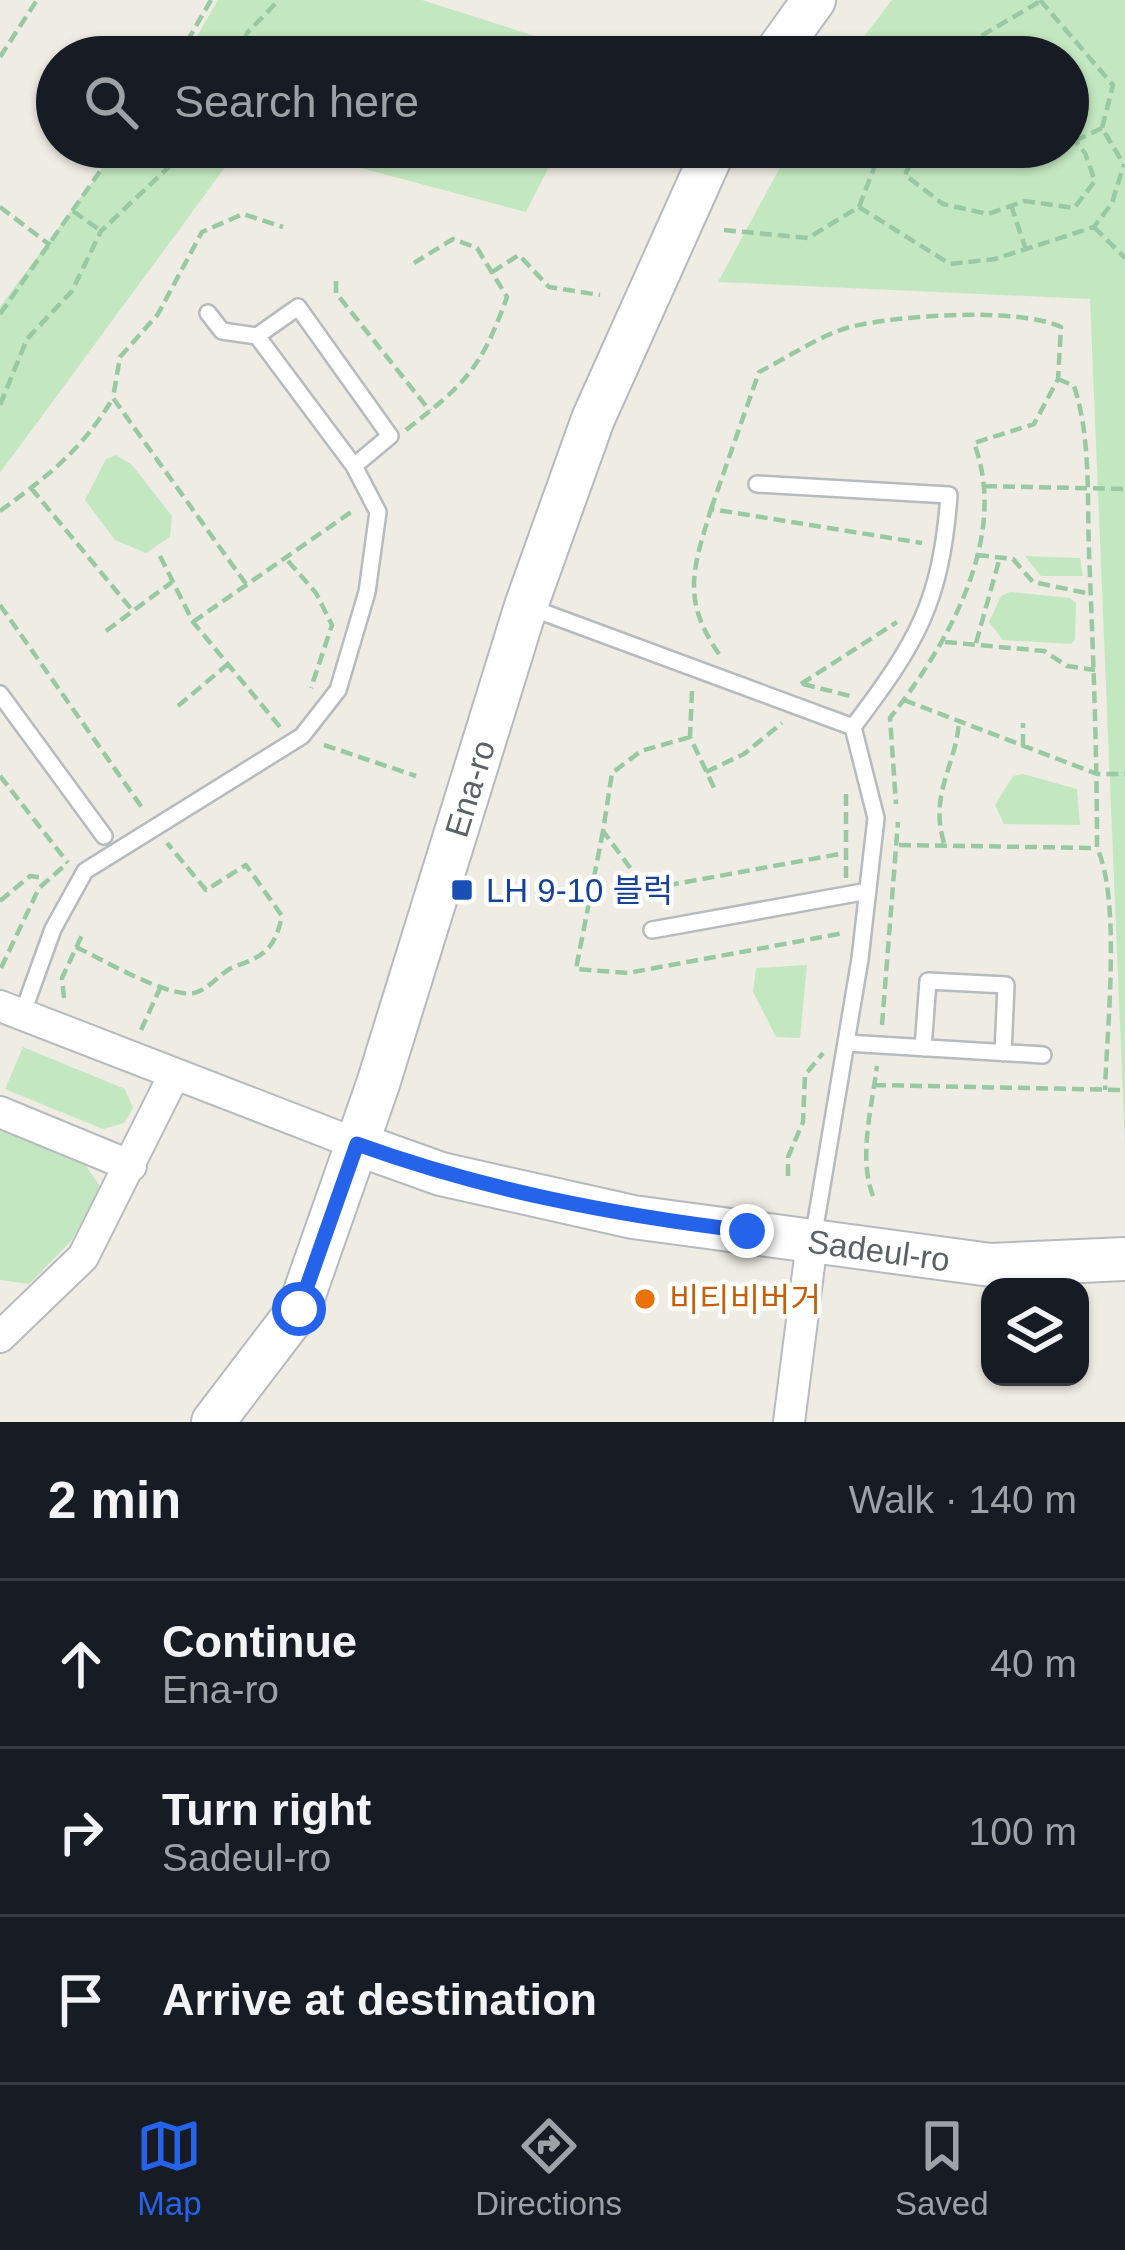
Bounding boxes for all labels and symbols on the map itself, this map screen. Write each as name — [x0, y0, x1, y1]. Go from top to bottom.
street label: Ena-ro — [438, 736, 502, 841]
place label: LH 9-10 블럭 — [486, 872, 673, 909]
marker: LH 9-10 블럭 — [449, 877, 475, 903]
route end — [720, 1204, 774, 1258]
street label: Sadeul-ro — [805, 1223, 952, 1278]
place label: 비티비버거 — [669, 1281, 821, 1318]
route start — [272, 1282, 326, 1336]
marker: 비티비버거 — [632, 1286, 658, 1312]

